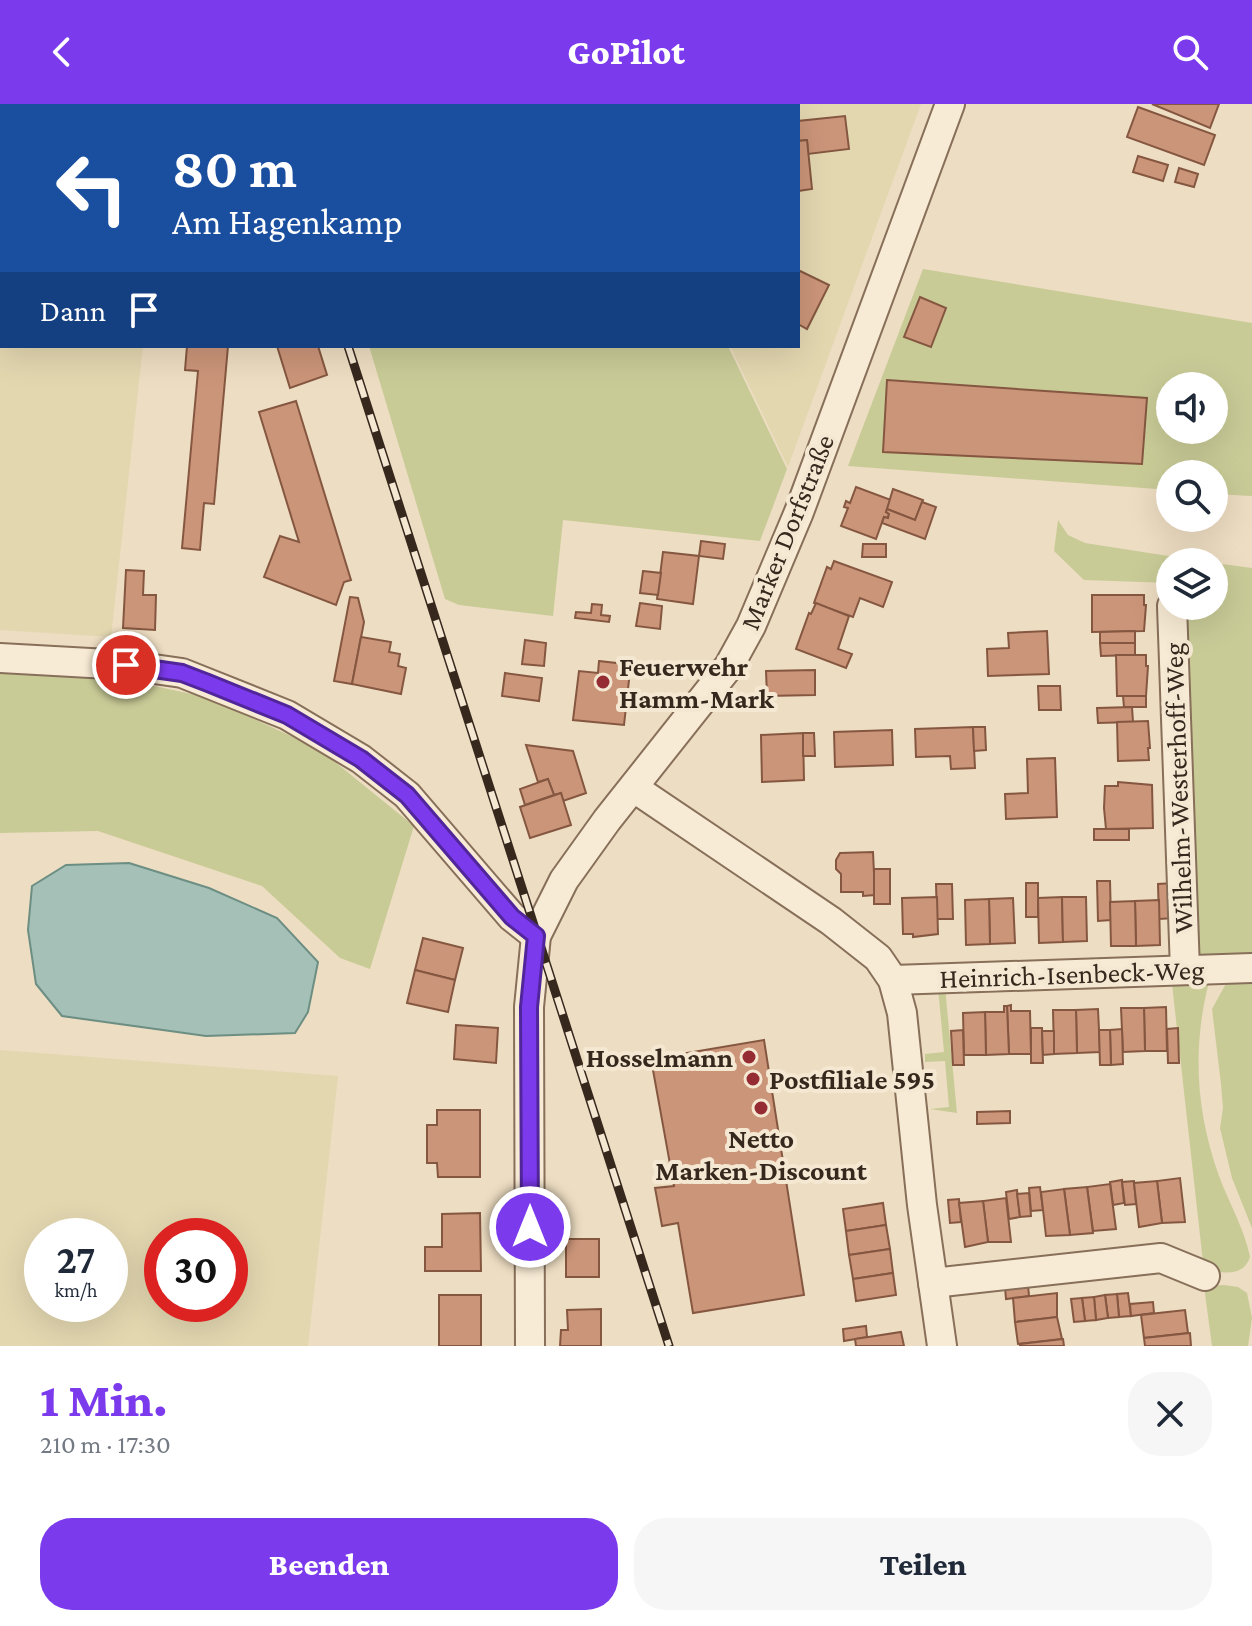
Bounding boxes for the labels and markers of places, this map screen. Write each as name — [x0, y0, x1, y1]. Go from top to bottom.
pin — [92, 631, 160, 699]
place label: Feuerwehr Hamm-Mark — [619, 651, 775, 714]
marker: Feuerwehr Hamm-Mark — [594, 673, 612, 691]
place label: Hosselmann — [586, 1042, 733, 1073]
marker: Hosselmann — [740, 1048, 758, 1066]
place label: Postfiliale 595 — [769, 1064, 935, 1095]
marker: Postfiliale 595 — [744, 1070, 762, 1088]
marker: Netto Marken-Discount — [752, 1099, 770, 1117]
place label: Netto Marken-Discount — [655, 1123, 868, 1186]

